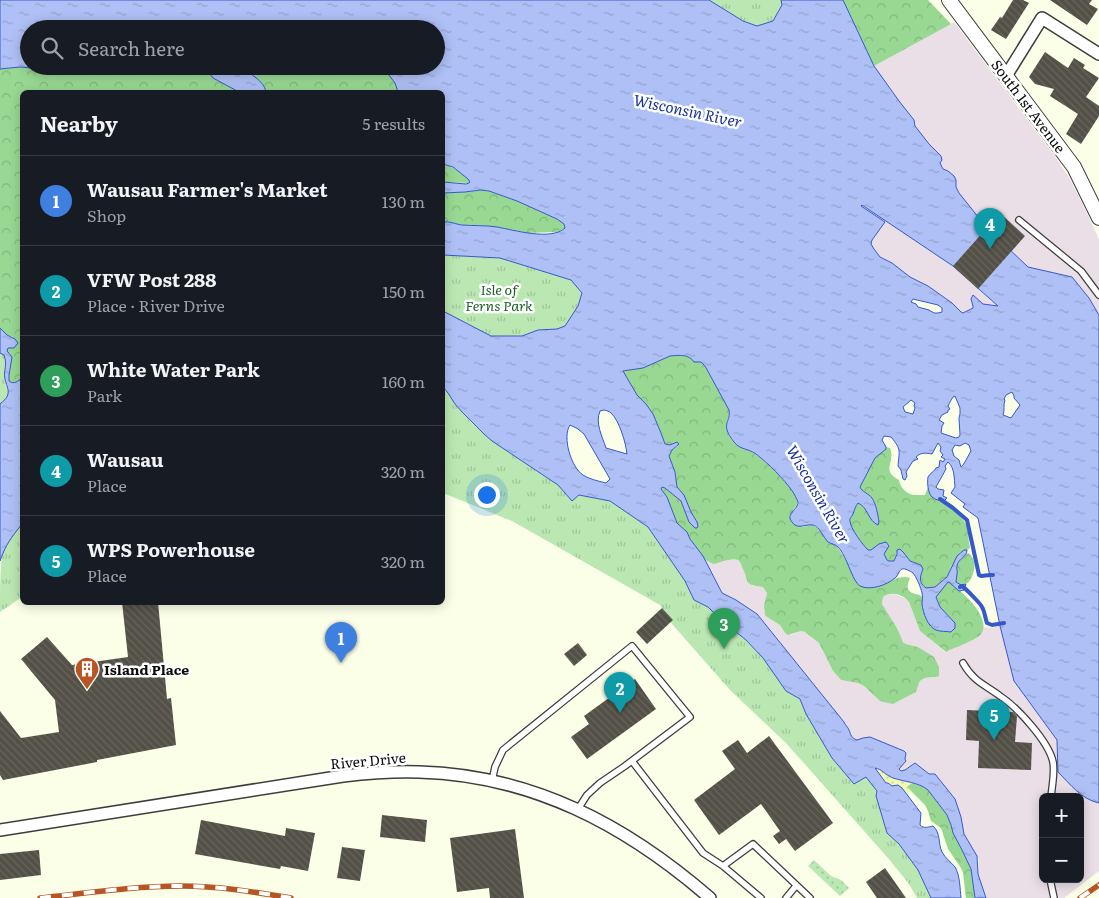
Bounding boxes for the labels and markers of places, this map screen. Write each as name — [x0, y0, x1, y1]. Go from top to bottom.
pin: 4 — [974, 208, 1006, 249]
pin: 3 — [708, 608, 740, 649]
pin: 1 — [325, 622, 357, 663]
building icon: Island Place — [74, 656, 100, 690]
place label: Island Place — [104, 659, 189, 679]
pin: 2 — [604, 672, 636, 713]
pin: 5 — [978, 699, 1010, 740]

